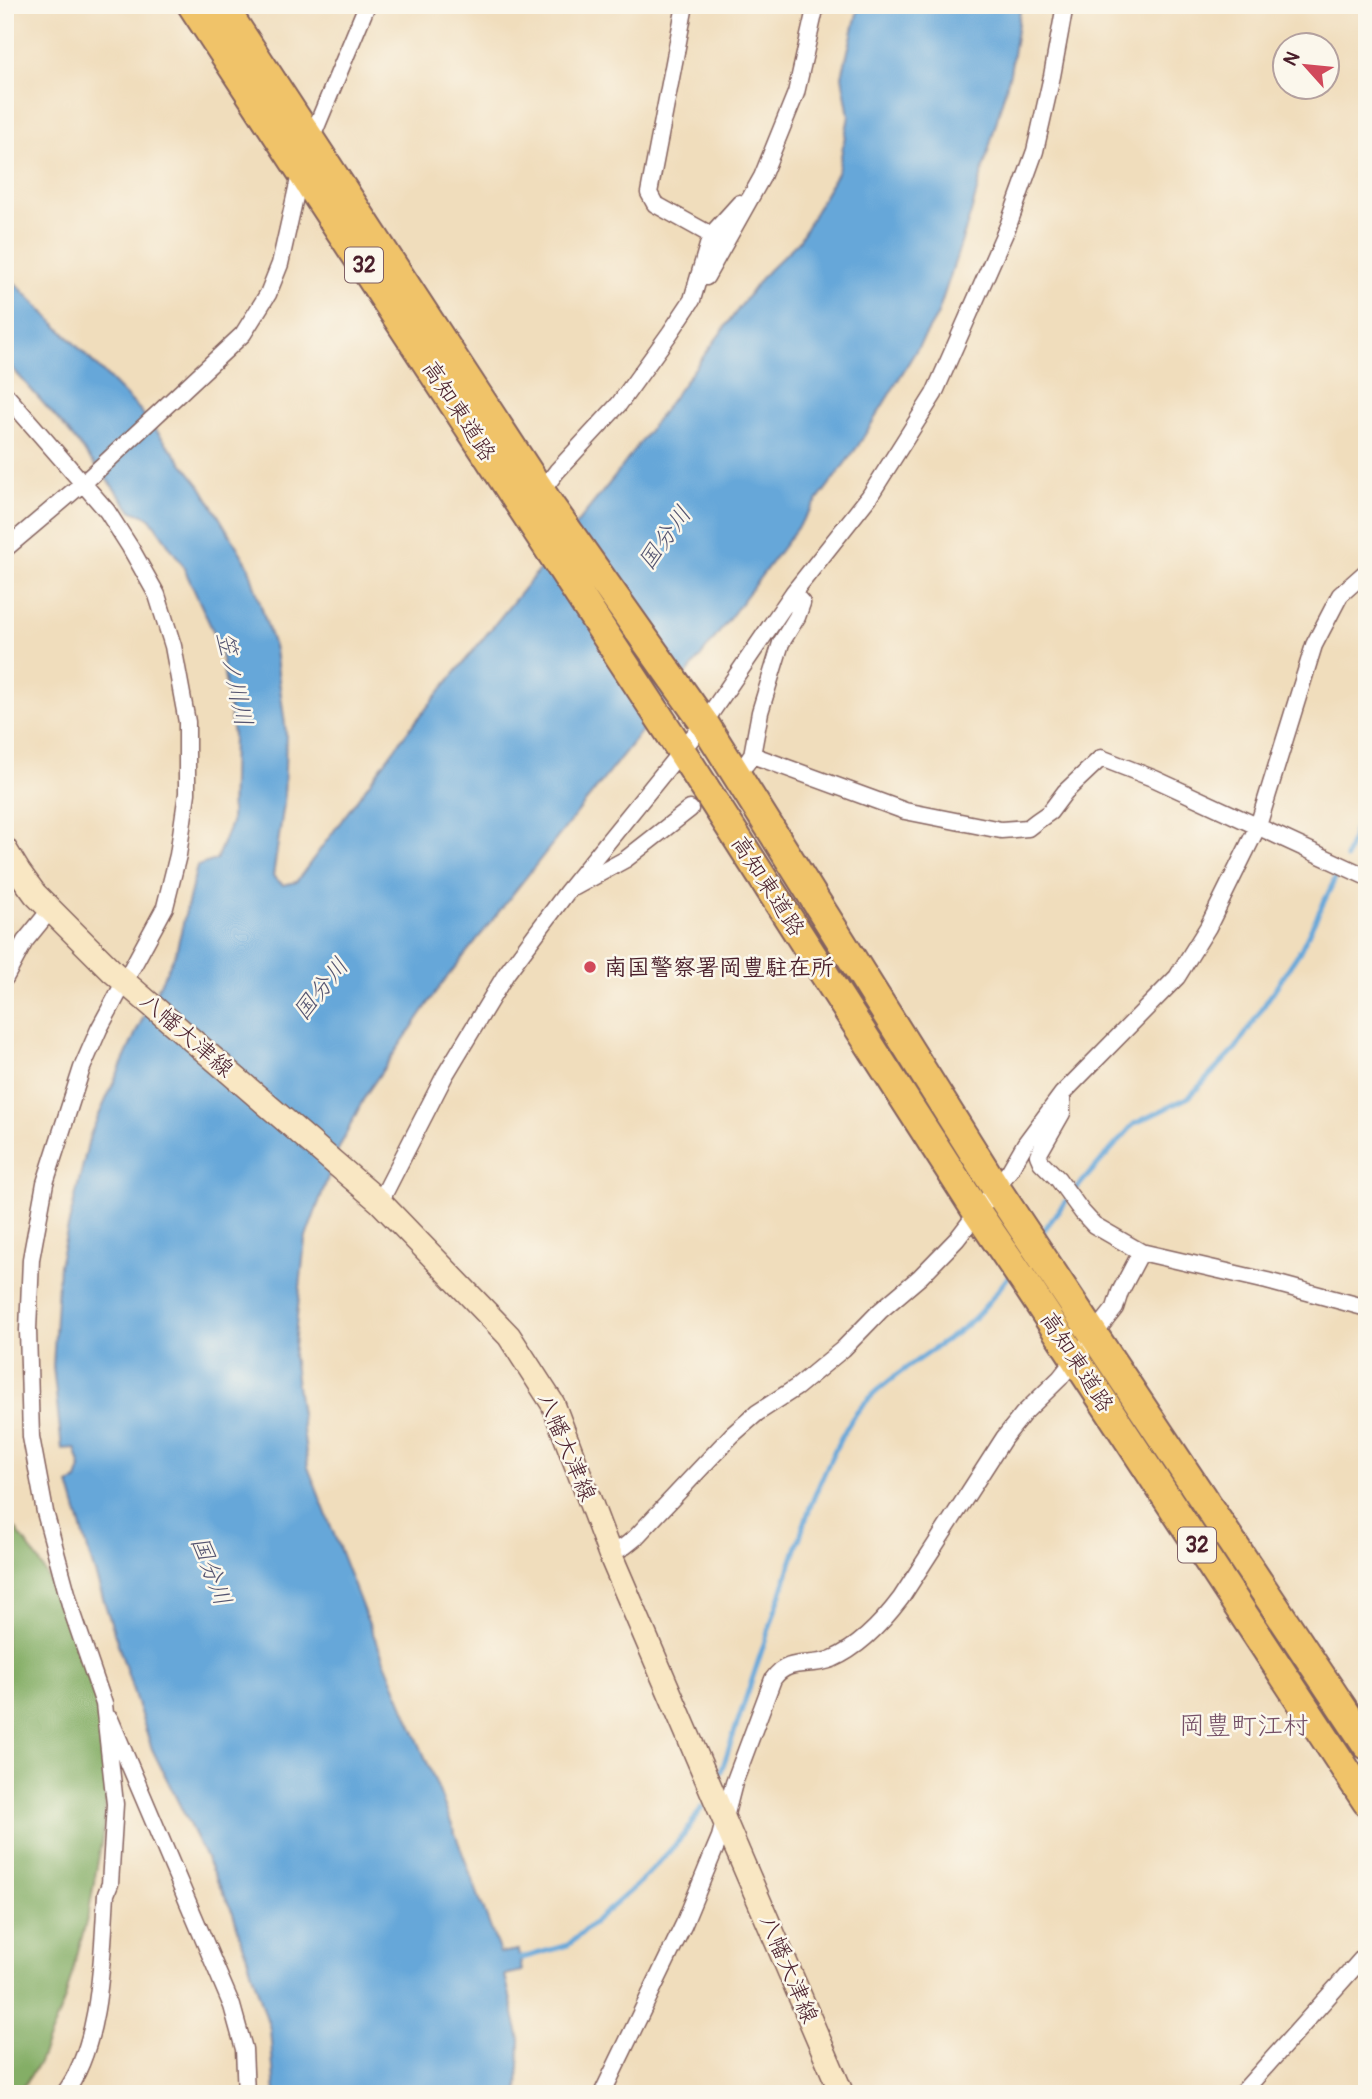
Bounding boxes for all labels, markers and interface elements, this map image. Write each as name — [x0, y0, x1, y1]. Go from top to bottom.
north arrow — [1270, 32, 1340, 102]
text: N — [1278, 47, 1305, 70]
road number: 32 — [345, 247, 383, 282]
street label: 高知東道路 — [416, 355, 502, 467]
water label: 国分川 — [632, 500, 698, 576]
water label: 笠ノ川川 — [210, 629, 258, 729]
street label: 高知東道路 — [725, 830, 811, 942]
water label: 国分川 — [287, 952, 355, 1026]
place label: 南国警察署岡豊駐在所 — [604, 953, 834, 982]
marker: 南国警察署岡豊駐在所 — [582, 959, 598, 975]
street label: 八幡大津線 — [134, 986, 240, 1084]
street label: 高知東道路 — [1034, 1306, 1120, 1418]
street label: 八幡大津線 — [531, 1388, 603, 1506]
road number: 32 — [1178, 1528, 1216, 1562]
water label: 国分川 — [185, 1532, 237, 1610]
district label: 岡豊町江村 — [1179, 1710, 1309, 1742]
street label: 八幡大津線 — [753, 1910, 825, 2028]

